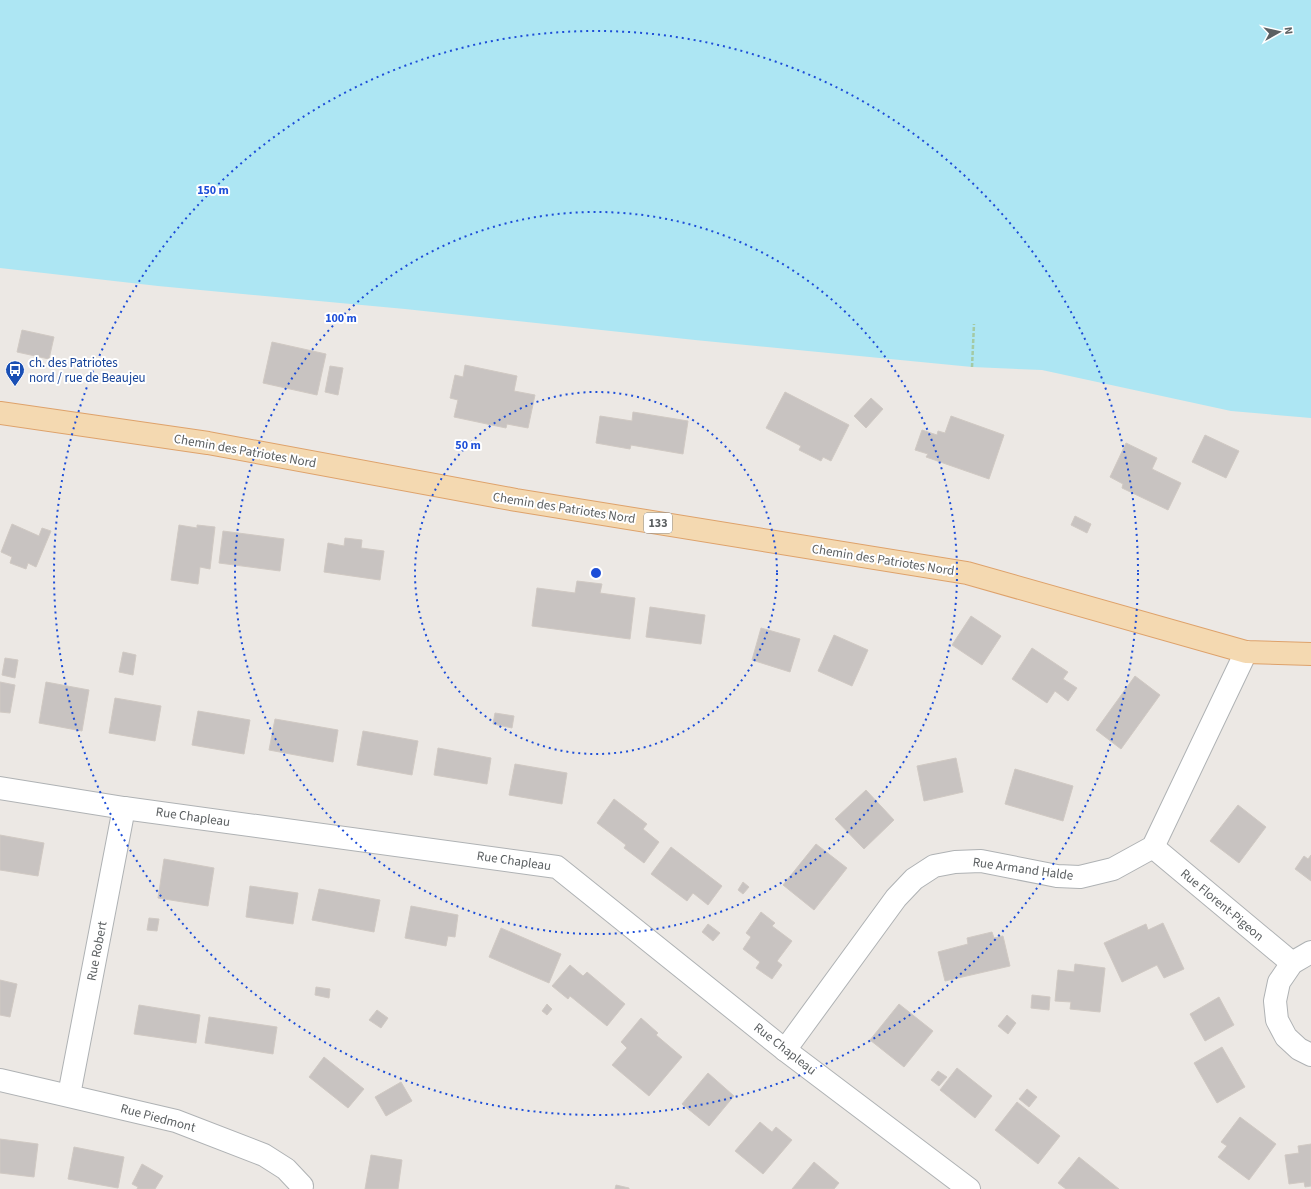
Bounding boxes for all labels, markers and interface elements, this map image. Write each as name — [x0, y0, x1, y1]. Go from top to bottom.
north arrow — [1259, 12, 1299, 52]
text: N — [1280, 26, 1296, 35]
text: 150 m — [197, 182, 229, 199]
text: 100 m — [325, 310, 357, 327]
place label: ch. des Patriotes nord / rue de Beaujeu — [29, 354, 146, 387]
bus stop icon: ch. des Patriotes nord / rue de Beaujeu — [4, 359, 26, 387]
street label: Chemin des Patriotes Nord — [172, 430, 318, 472]
text: 50 m — [455, 437, 481, 454]
street label: Chemin des Patriotes Nord — [491, 488, 637, 528]
road number: 133 — [644, 513, 672, 533]
street label: Chemin des Patriotes Nord — [810, 540, 956, 580]
centre of rings — [589, 566, 603, 580]
street label: Rue Chapleau — [155, 803, 231, 831]
street label: Rue Chapleau — [476, 847, 552, 875]
street label: Rue Armand Halde — [972, 853, 1074, 885]
street label: Rue Florent-Pigeon — [1176, 865, 1268, 945]
street label: Rue Robert — [82, 919, 112, 982]
street label: Rue Chapleau — [750, 1019, 820, 1079]
street label: Rue Piedmont — [118, 1099, 198, 1137]

